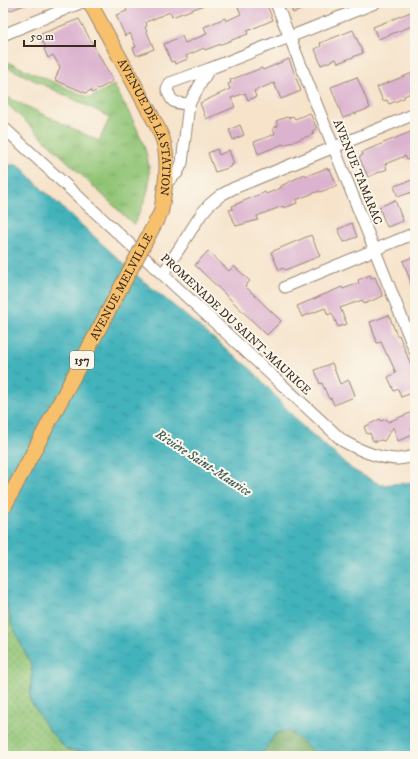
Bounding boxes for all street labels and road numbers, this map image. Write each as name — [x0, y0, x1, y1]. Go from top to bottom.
street label: AVENUE DE LA STATION — [114, 56, 174, 197]
street label: AVENUE TAMARAC — [330, 117, 385, 227]
street label: AVENUE MELVILLE — [87, 230, 157, 343]
street label: PROMENADE DU SAINT-MAURICE — [157, 251, 314, 398]
road number: 157 — [70, 351, 94, 369]

